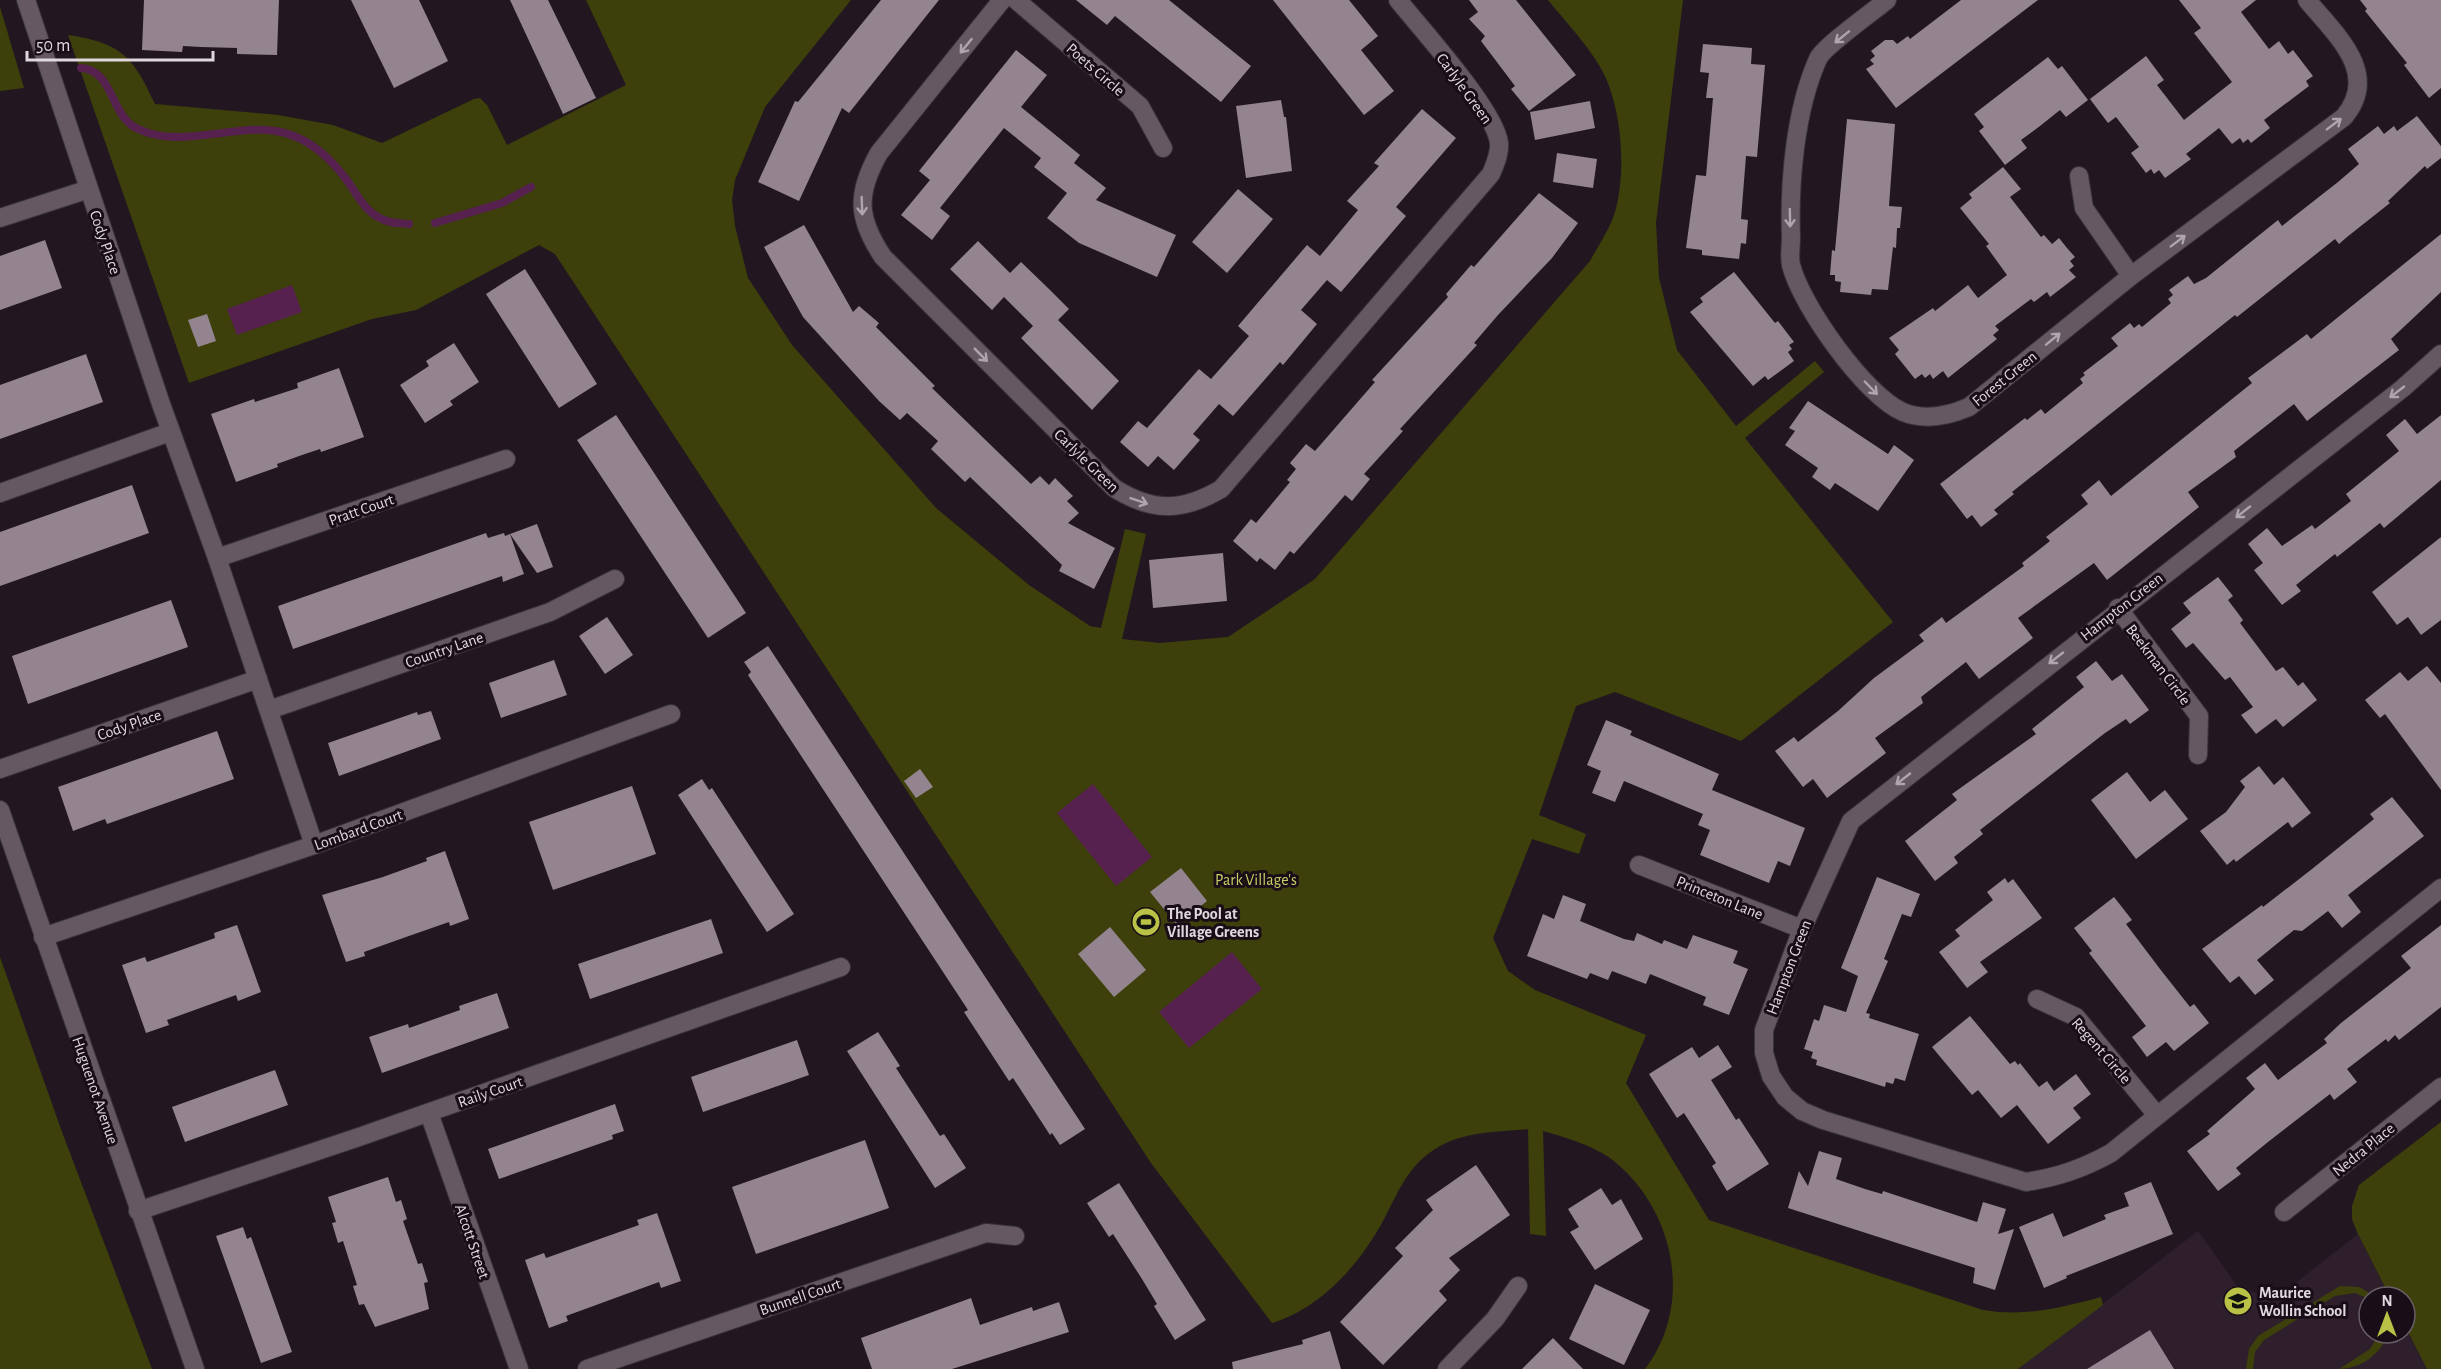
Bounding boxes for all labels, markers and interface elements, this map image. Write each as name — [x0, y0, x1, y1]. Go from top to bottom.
scale bar — [27, 24, 213, 62]
one-way arrow — [1835, 30, 1850, 44]
text: 50 m — [36, 37, 70, 55]
one-way arrow — [959, 37, 972, 53]
street label: Poets Circle — [1063, 40, 1128, 99]
street label: Carlyle Green — [1433, 50, 1495, 127]
one-way arrow — [2325, 118, 2341, 130]
one-way arrow — [857, 196, 868, 216]
one-way arrow — [1784, 207, 1796, 227]
street label: Cody Place — [86, 208, 123, 277]
one-way arrow — [2169, 235, 2185, 247]
one-way arrow — [2045, 332, 2060, 346]
one-way arrow — [973, 348, 988, 363]
street label: Forest Green — [1969, 348, 2040, 409]
one-way arrow — [1864, 380, 1879, 395]
one-way arrow — [2389, 386, 2405, 399]
street label: Carlyle Green — [1050, 426, 1122, 496]
street label: Pratt Court — [327, 491, 396, 528]
one-way arrow — [1129, 496, 1147, 507]
one-way arrow — [2235, 505, 2251, 518]
street label: Hampton Green — [2077, 570, 2166, 644]
street label: Beekman Circle — [2123, 621, 2194, 708]
street label: Country Lane — [403, 629, 486, 672]
one-way arrow — [2048, 651, 2064, 664]
street label: Cody Place — [95, 707, 164, 744]
one-way arrow — [1895, 772, 1911, 785]
street label: Lombard Court — [312, 807, 405, 853]
park label: Park Village's — [1215, 872, 1297, 888]
street label: Princeton Lane — [1674, 873, 1765, 923]
sports icon: The Pool at Village Greens — [1130, 906, 1162, 938]
place label: The Pool at Village Greens — [1167, 906, 1259, 940]
street label: Hampton Green — [1764, 918, 1814, 1017]
street label: Regent Circle — [2068, 1015, 2134, 1087]
street label: Huguenot Avenue — [69, 1034, 121, 1146]
street label: Raily Court — [456, 1073, 525, 1111]
street label: Nedra Place — [2330, 1120, 2398, 1179]
street label: Alcott Street — [452, 1202, 492, 1281]
street label: Bunnell Court — [758, 1276, 843, 1318]
school or university icon: Maurice Wollin School — [2222, 1285, 2254, 1317]
place label: Maurice Wollin School — [2259, 1285, 2346, 1319]
north arrow — [2357, 1285, 2417, 1345]
text: N — [2381, 1293, 2393, 1309]

